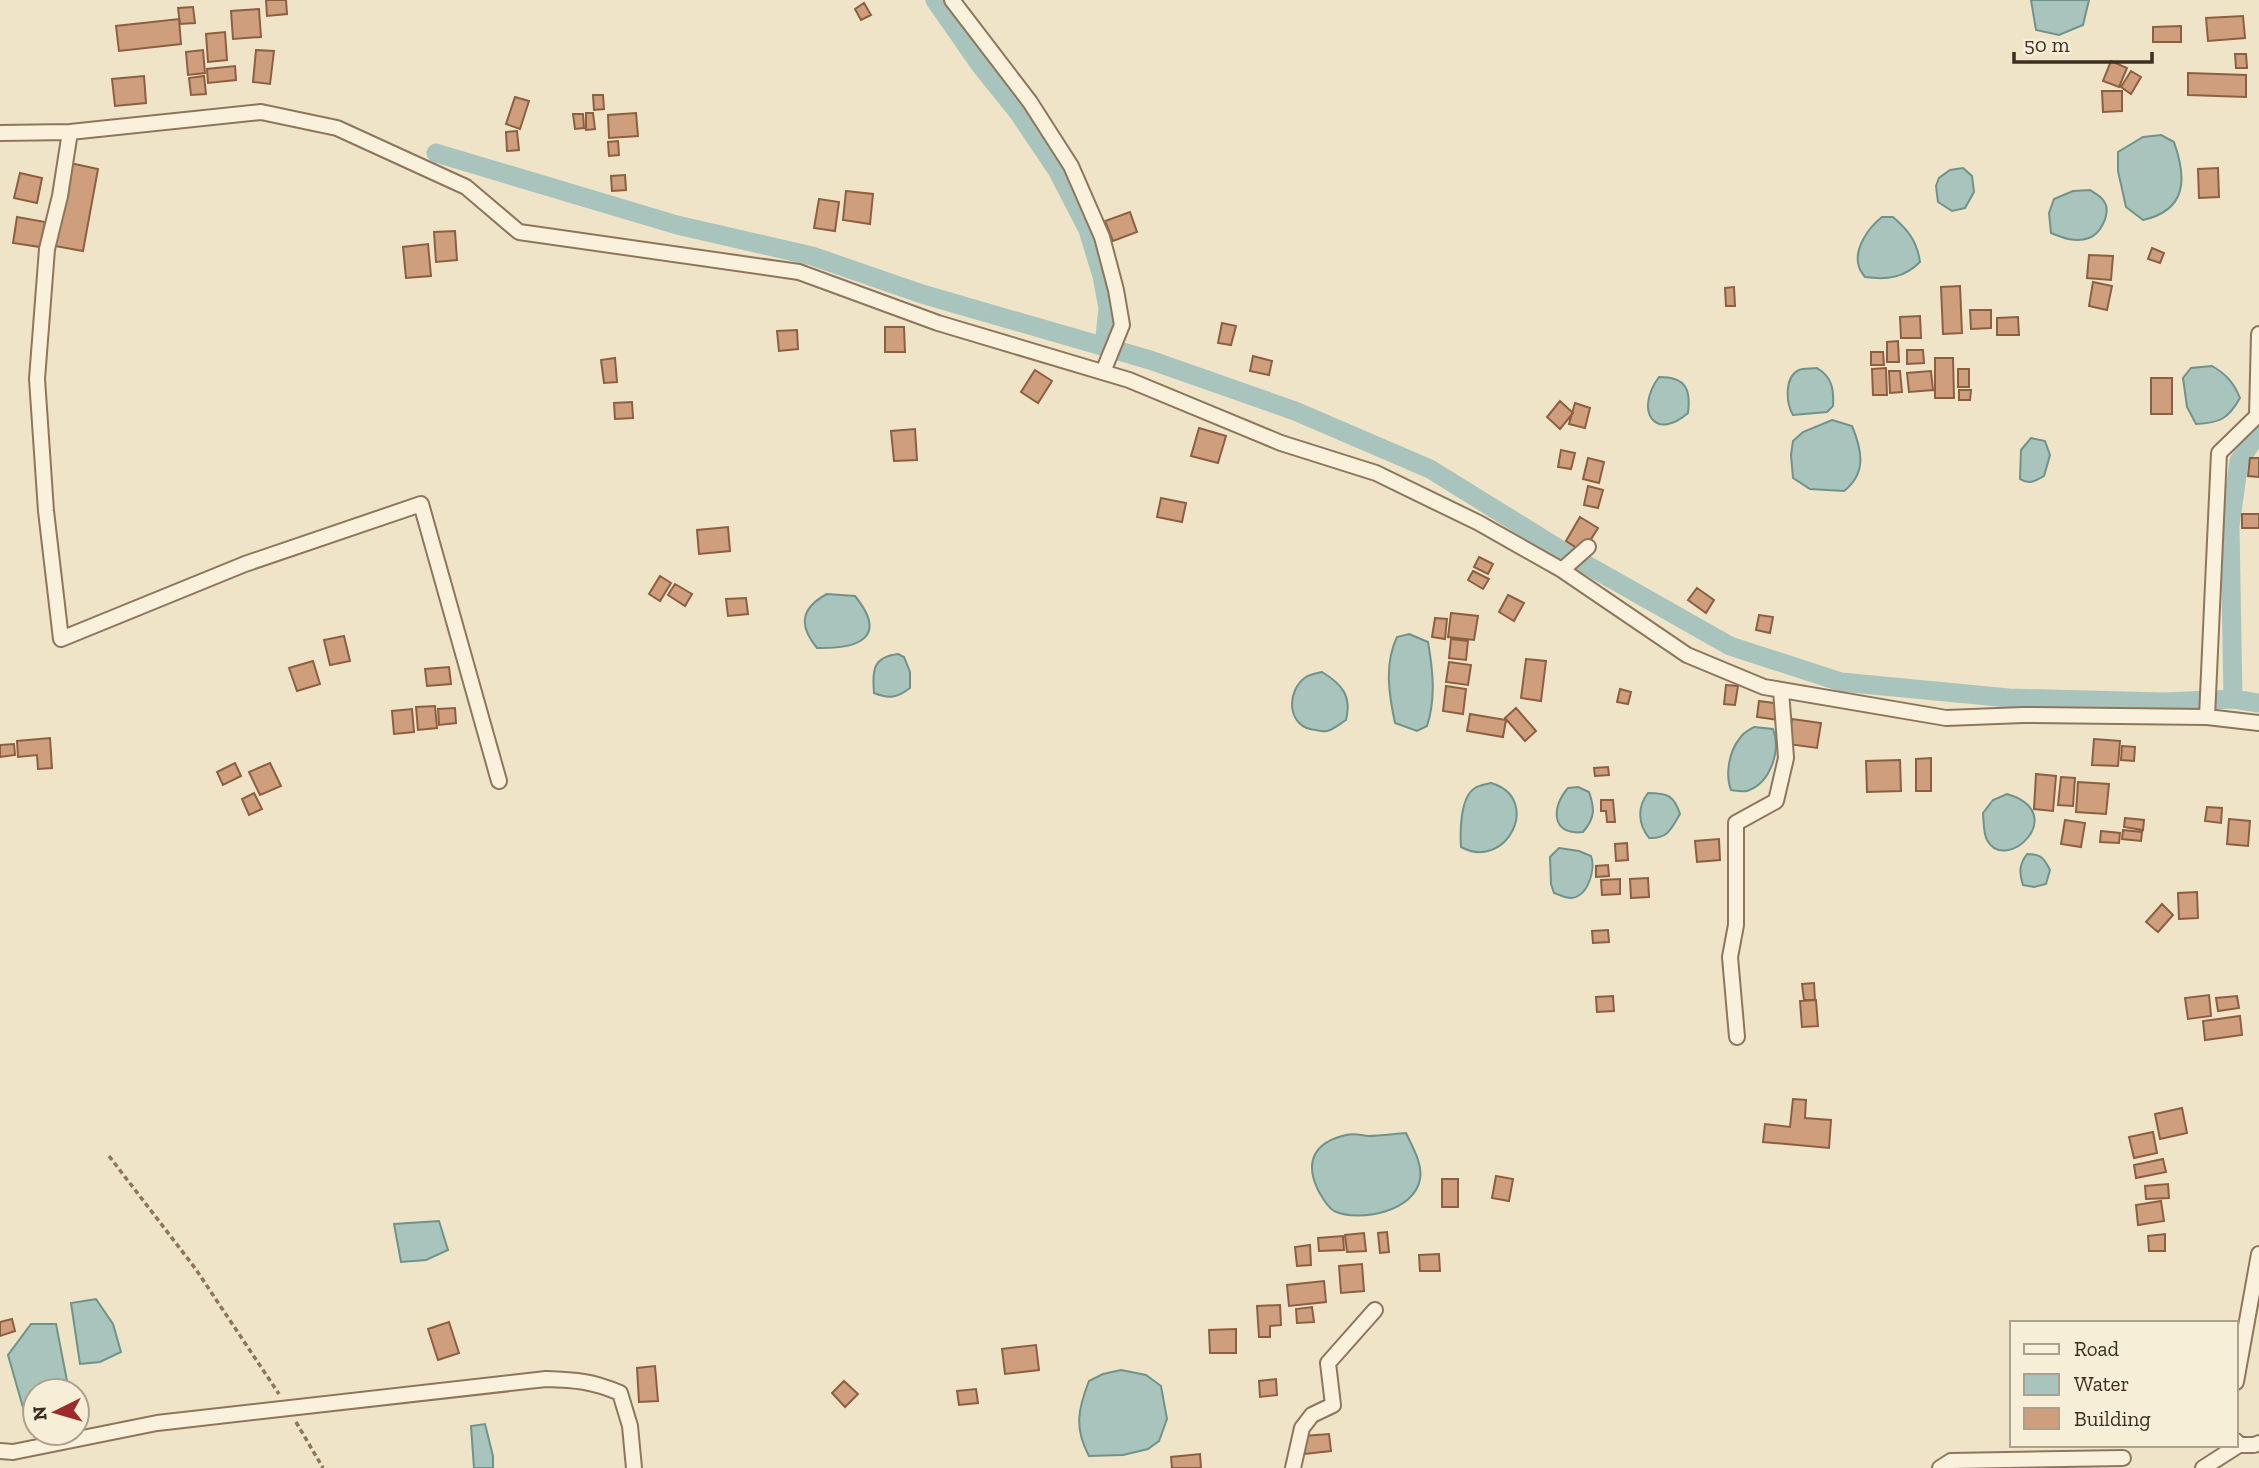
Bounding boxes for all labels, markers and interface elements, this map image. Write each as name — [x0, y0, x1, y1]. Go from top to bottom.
scale bar — [2014, 21, 2152, 65]
text: 50 m — [2024, 32, 2070, 57]
legend — [2010, 1321, 2238, 1447]
text: Road — [2074, 1336, 2120, 1361]
text: Water — [2074, 1371, 2129, 1396]
north arrow — [21, 1377, 91, 1447]
text: N — [27, 1405, 52, 1422]
text: Building — [2074, 1406, 2151, 1431]

